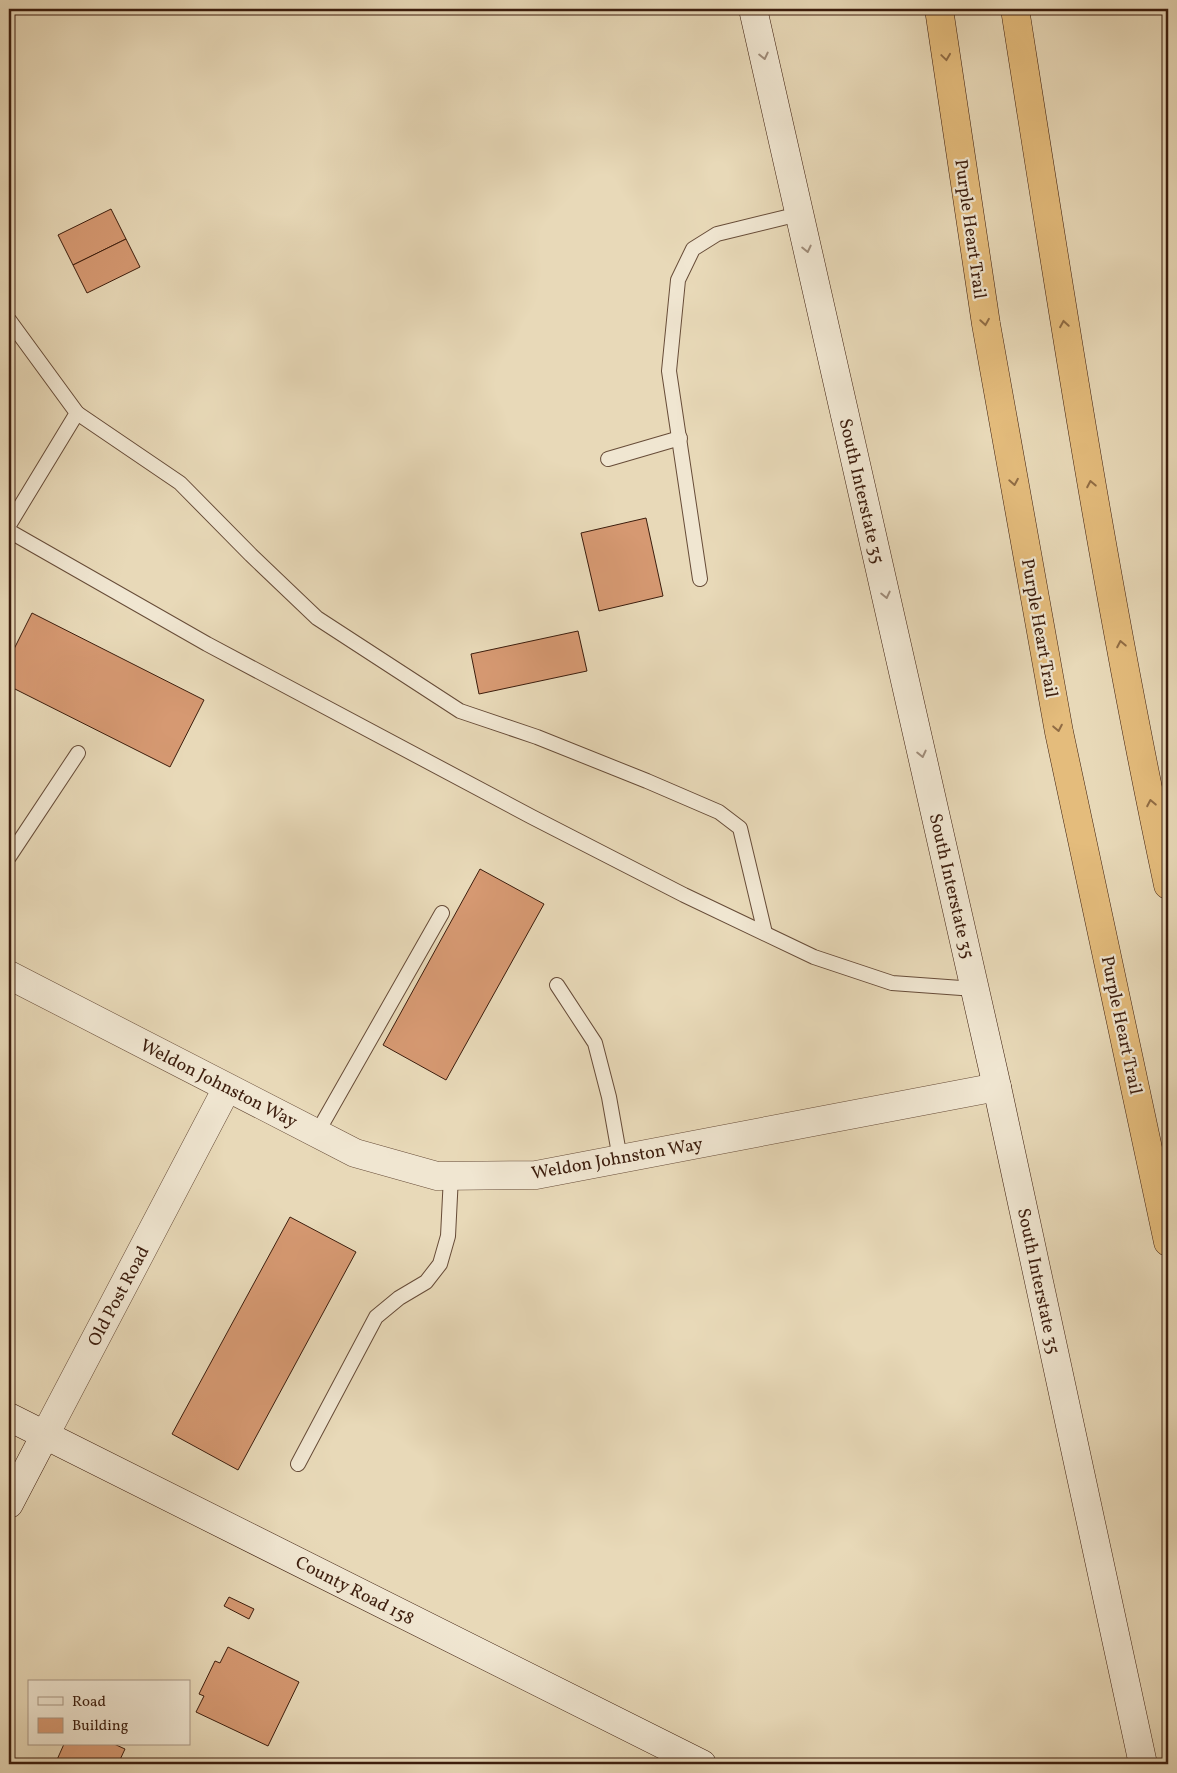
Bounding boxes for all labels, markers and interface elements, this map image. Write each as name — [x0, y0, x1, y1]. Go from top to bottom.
one-way arrow — [758, 52, 769, 61]
one-way arrow — [940, 53, 951, 61]
street label: Purple Heart Trail — [947, 158, 992, 301]
one-way arrow — [801, 244, 812, 253]
one-way arrow — [980, 317, 990, 326]
one-way arrow — [1059, 319, 1070, 327]
street label: South Interstate 35 — [832, 416, 889, 567]
one-way arrow — [1008, 477, 1019, 486]
one-way arrow — [1086, 480, 1097, 488]
street label: Purple Heart Trail — [1014, 557, 1063, 700]
one-way arrow — [880, 591, 891, 600]
one-way arrow — [1116, 639, 1127, 648]
one-way arrow — [1053, 723, 1063, 732]
one-way arrow — [916, 749, 927, 758]
one-way arrow — [1146, 799, 1157, 808]
street label: South Interstate 35 — [922, 811, 979, 962]
street label: Purple Heart Trail — [1094, 954, 1147, 1097]
street label: Weldon Johnston Way — [135, 1034, 302, 1135]
street label: Weldon Johnston Way — [530, 1132, 705, 1187]
street label: South Interstate 35 — [1010, 1206, 1065, 1357]
street label: Old Post Road — [82, 1242, 156, 1351]
street label: County Road 158 — [291, 1551, 418, 1632]
legend — [28, 1680, 190, 1746]
text: Road — [72, 1692, 106, 1713]
text: Building — [72, 1716, 129, 1737]

